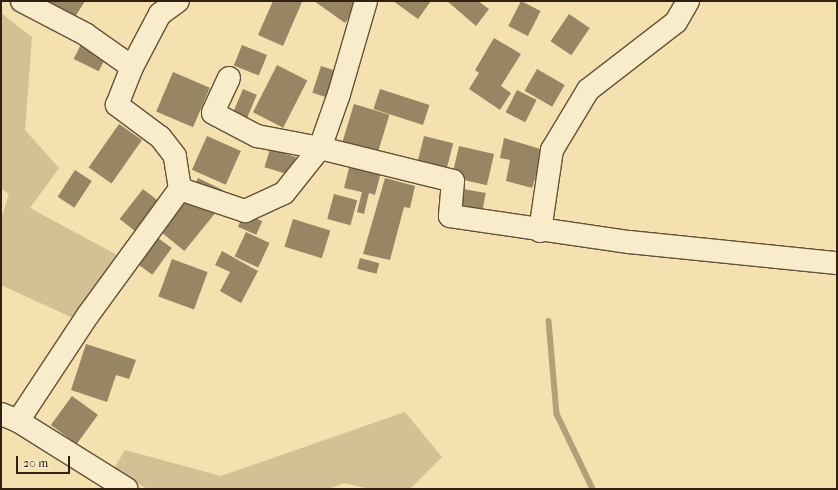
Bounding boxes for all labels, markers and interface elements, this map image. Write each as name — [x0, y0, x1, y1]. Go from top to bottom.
scale bar — [18, 448, 72, 474]
text: 20 m — [23, 456, 48, 470]

